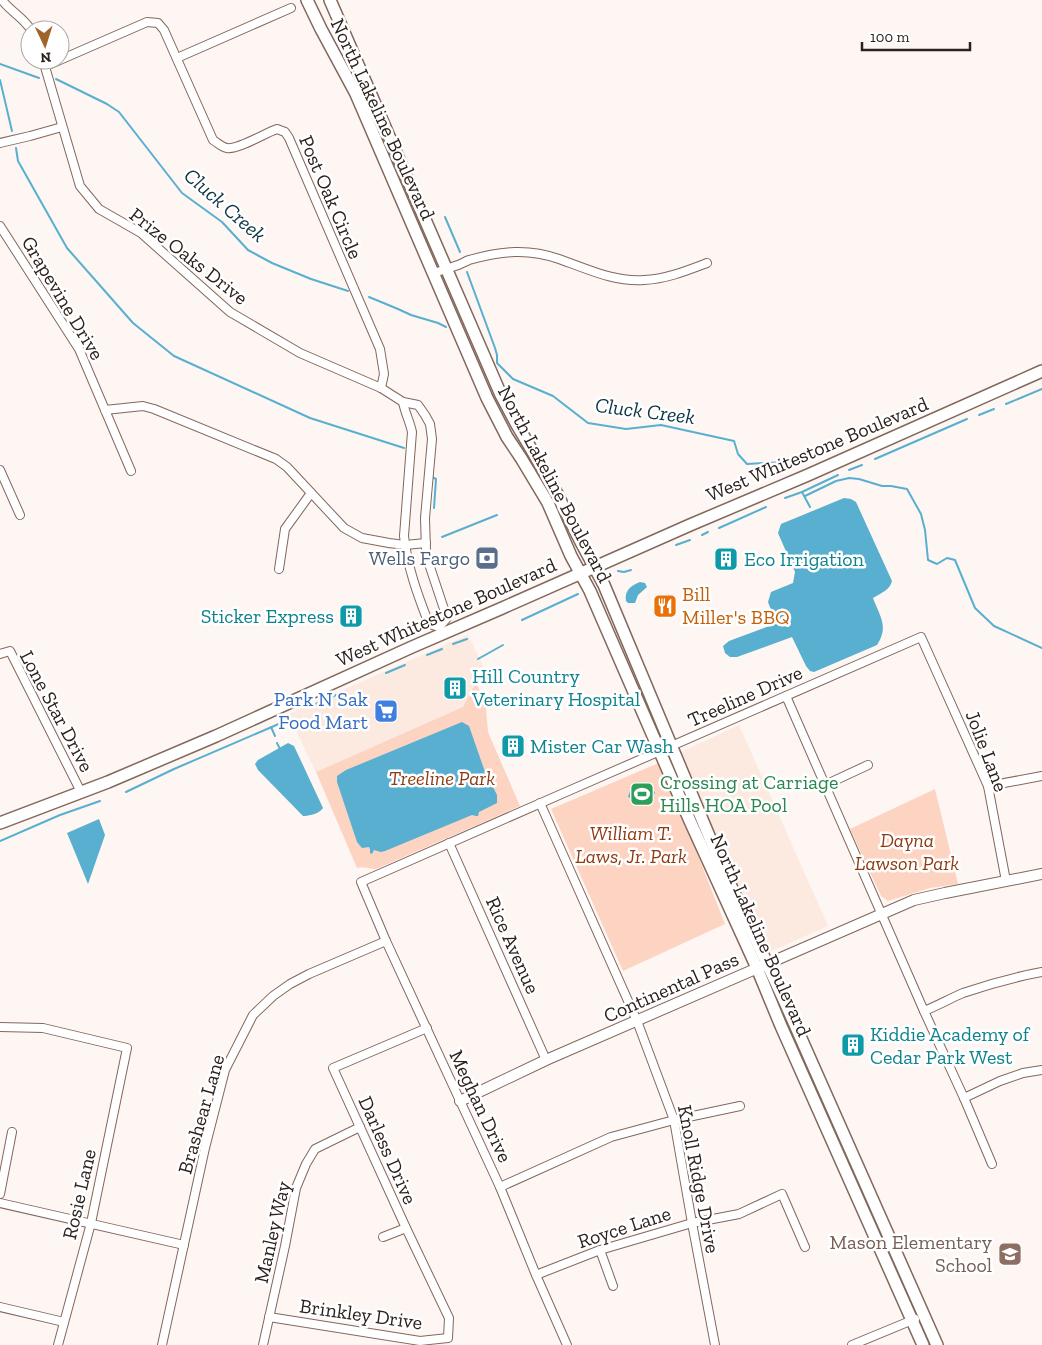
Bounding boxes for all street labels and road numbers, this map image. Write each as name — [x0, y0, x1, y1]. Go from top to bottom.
street label: North Lakeline Boulevard — [326, 14, 440, 224]
street label: Post Oak Circle — [294, 132, 368, 262]
street label: Prize Oaks Drive — [125, 202, 253, 310]
street label: Grapevine Drive — [17, 232, 109, 364]
street label: North Lakeline Boulevard — [493, 381, 617, 587]
street label: West Whitestone Boulevard — [703, 391, 931, 507]
street label: West Whitestone Boulevard — [332, 553, 560, 671]
street label: Lone Star Drive — [15, 646, 99, 776]
street label: Treeline Drive — [684, 660, 806, 732]
street label: Jolie Lane — [961, 707, 1013, 795]
street label: North Lakeline Boulevard — [705, 830, 817, 1040]
street label: Rice Avenue — [481, 893, 545, 997]
street label: Continental Pass — [600, 946, 742, 1028]
street label: Meghan Drive — [444, 1046, 518, 1166]
street label: Brashear Lane — [172, 1051, 230, 1177]
street label: Darless Drive — [353, 1092, 423, 1208]
street label: Knoll Ridge Drive — [673, 1103, 725, 1255]
street label: Rosie Lane — [57, 1146, 101, 1242]
street label: Manley Way — [249, 1178, 296, 1285]
street label: Royce Lane — [574, 1201, 674, 1253]
street label: Brinkley Drive — [298, 1294, 424, 1334]

